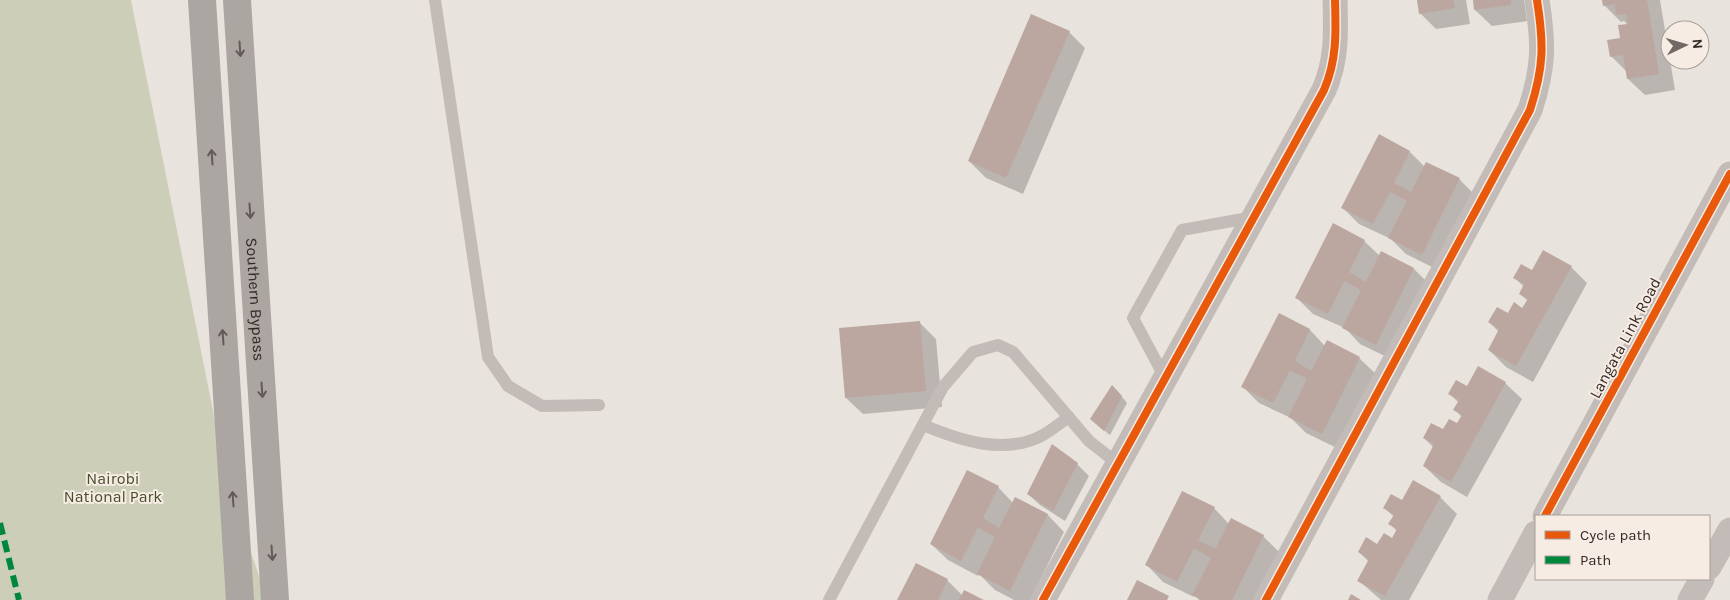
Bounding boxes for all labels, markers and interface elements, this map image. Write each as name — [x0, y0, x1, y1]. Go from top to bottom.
north arrow — [1660, 20, 1710, 70]
text: N — [1689, 38, 1706, 50]
one-way arrow — [236, 40, 245, 56]
one-way arrow — [207, 149, 216, 165]
one-way arrow — [246, 203, 255, 219]
street label: Southern Bypass — [243, 237, 269, 362]
street label: Langata Link Road — [1585, 274, 1665, 402]
one-way arrow — [219, 329, 228, 345]
one-way arrow — [257, 382, 267, 398]
park label: Nairobi National Park — [64, 469, 162, 506]
one-way arrow — [229, 491, 238, 507]
legend — [1535, 515, 1710, 580]
text: Cycle path — [1580, 526, 1651, 544]
one-way arrow — [268, 544, 277, 560]
text: Path — [1580, 551, 1611, 569]

